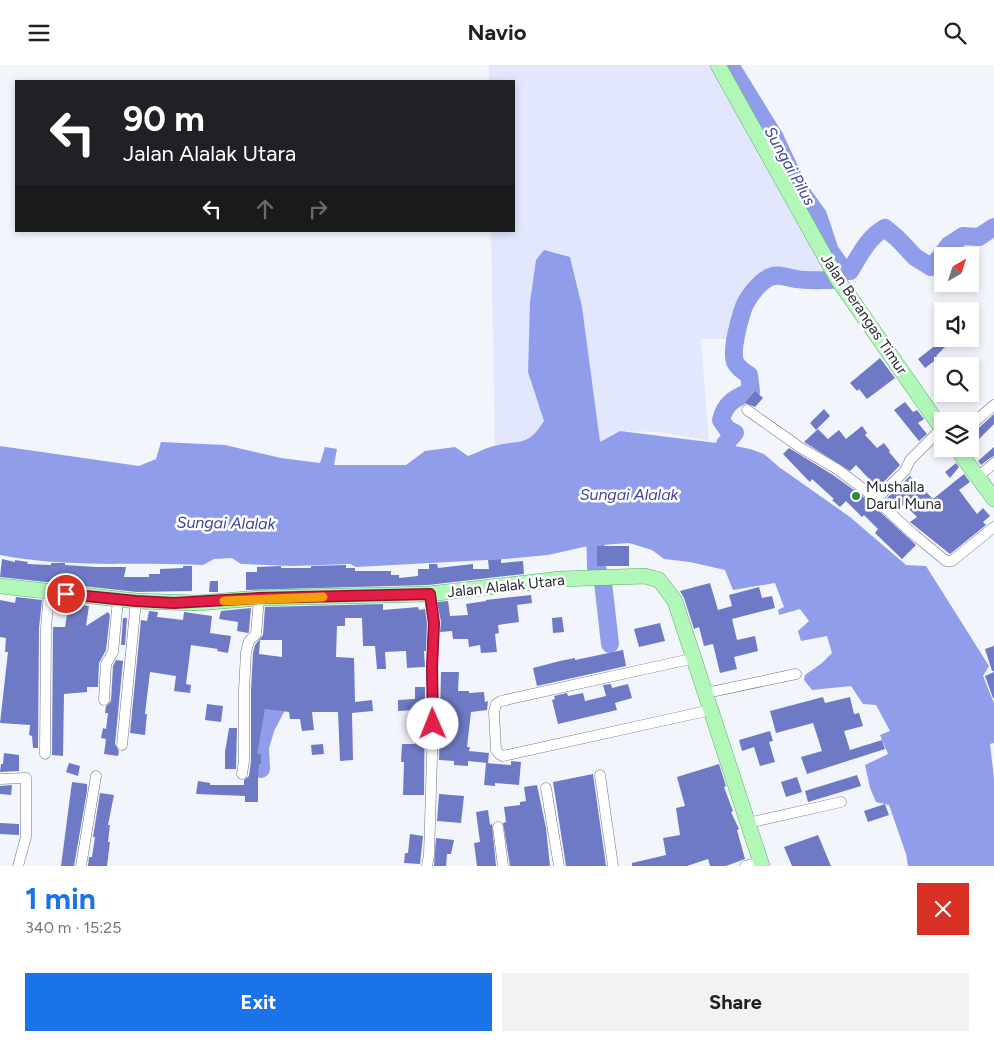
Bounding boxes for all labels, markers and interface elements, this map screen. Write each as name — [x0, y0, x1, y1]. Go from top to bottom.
icon: menu — [25, 19, 53, 47]
text: Navio — [467, 19, 527, 46]
icon: search — [941, 19, 969, 47]
text: 90 m — [123, 98, 205, 140]
icon: left — [40, 100, 105, 165]
water label: Sungai Pilus — [761, 123, 820, 209]
text: Jalan Alalak Utara — [123, 140, 296, 167]
icon: left — [198, 195, 226, 223]
icon: ahead — [251, 195, 279, 223]
icon: right — [304, 195, 332, 223]
north arrow — [934, 247, 979, 293]
map controls — [934, 247, 979, 457]
street label: Jalan Berangas Timur — [817, 250, 911, 378]
button: sound — [934, 302, 979, 347]
button: search — [934, 357, 979, 402]
button: layers — [934, 412, 979, 457]
place label: Mushalla Darul Muna — [866, 478, 942, 513]
water label: Sungai Alalak — [580, 485, 680, 504]
marker: Mushalla Darul Muna — [850, 490, 862, 502]
water label: Sungai Alalak — [176, 513, 277, 533]
street label: Jalan Alalak Utara — [446, 571, 566, 601]
pin — [45, 573, 87, 615]
icon: arrive — [52, 580, 80, 608]
position arrow — [406, 697, 458, 749]
text: 1 min — [25, 880, 96, 917]
button: close — [917, 883, 969, 935]
text: 340 m · 15:25 — [25, 918, 121, 937]
button: Exit — [25, 973, 492, 1031]
button: Share — [502, 973, 969, 1031]

